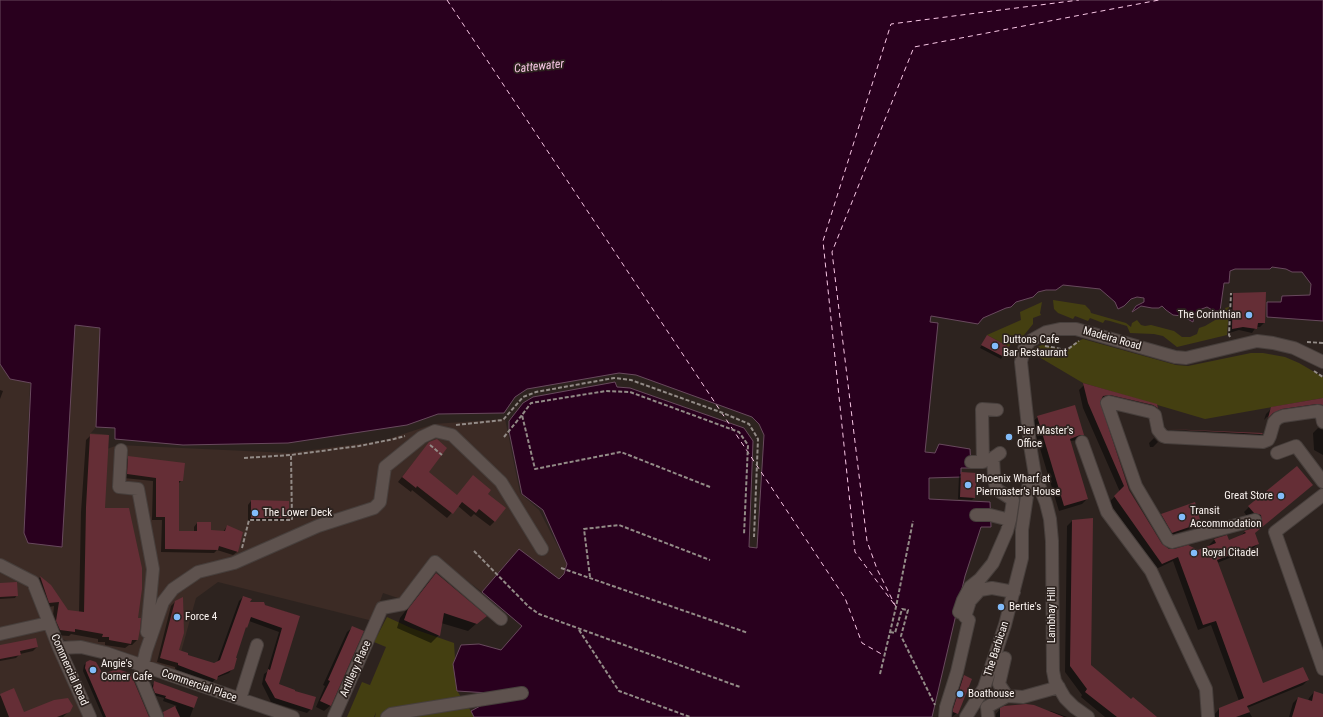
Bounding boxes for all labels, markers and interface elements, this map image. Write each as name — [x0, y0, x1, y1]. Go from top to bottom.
water label: Cattewater — [513, 57, 565, 77]
place label: The Corinthian — [1178, 308, 1241, 322]
marker: The Corinthian — [1244, 310, 1254, 320]
street label: Madeira Road — [1081, 324, 1143, 354]
place label: Duttons Cafe Bar Restaurant — [1003, 333, 1067, 359]
marker: Duttons Cafe Bar Restaurant — [990, 341, 1000, 351]
place label: Pier Master's Office — [1017, 424, 1074, 450]
marker: Pier Master's Office — [1004, 432, 1014, 442]
place label: Phoenix Wharf at Piermaster's House — [976, 472, 1060, 498]
marker: Phoenix Wharf at Piermaster's House — [963, 480, 973, 490]
place label: Great Store — [1224, 489, 1273, 503]
marker: Great Store — [1276, 491, 1286, 501]
place label: Transit Accommodation — [1190, 504, 1261, 530]
place label: The Lower Deck — [263, 506, 332, 520]
marker: The Lower Deck — [250, 508, 260, 518]
marker: Transit Accommodation — [1177, 512, 1187, 522]
place label: Royal Citadel — [1202, 546, 1259, 560]
marker: Royal Citadel — [1189, 548, 1199, 558]
street label: Lambhay Hill — [1045, 587, 1059, 643]
place label: Bertie's — [1009, 600, 1041, 614]
marker: Bertie's — [996, 602, 1006, 612]
place label: Force 4 — [185, 610, 217, 624]
marker: Force 4 — [172, 612, 182, 622]
street label: The Barbican — [982, 620, 1012, 678]
street label: Commercial Road — [47, 632, 91, 708]
street label: Artillery Place — [338, 639, 374, 699]
place label: Angie's Corner Cafe — [101, 657, 152, 683]
marker: Angie's Corner Cafe — [88, 665, 98, 675]
street label: Commercial Place — [160, 667, 238, 705]
place label: Boathouse — [968, 687, 1014, 701]
marker: Boathouse — [955, 689, 965, 699]

